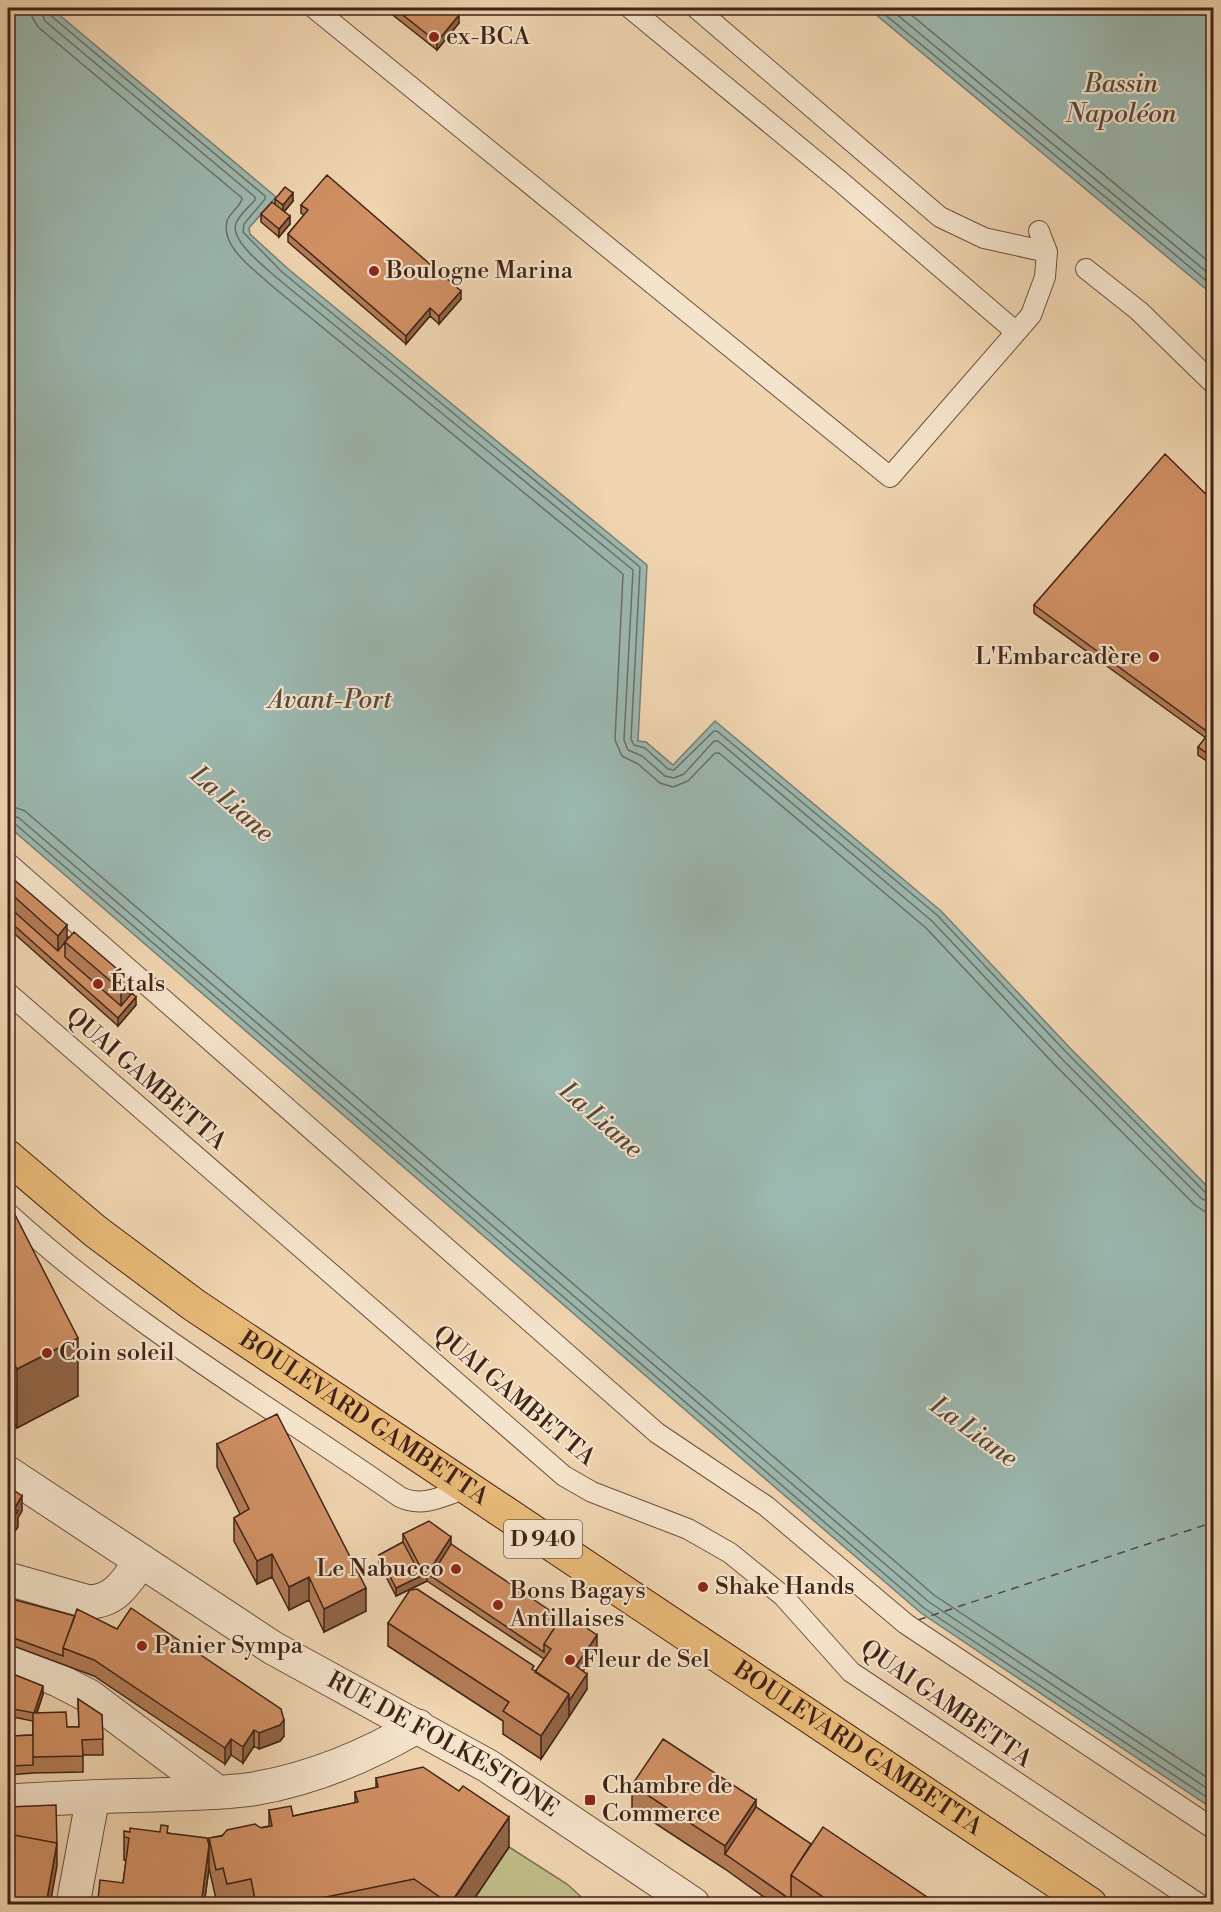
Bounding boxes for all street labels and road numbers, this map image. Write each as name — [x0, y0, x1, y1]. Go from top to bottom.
street label: QUAI GAMBETTA — [60, 1001, 233, 1157]
street label: QUAI GAMBETTA — [427, 1319, 602, 1473]
street label: BOULEVARD GAMBETTA — [233, 1324, 494, 1513]
road number: D 940 — [504, 1520, 582, 1558]
street label: QUAI GAMBETTA — [854, 1634, 1038, 1775]
street label: BOULEVARD GAMBETTA — [727, 1654, 988, 1843]
street label: RUE DE FOLKESTONE — [322, 1665, 564, 1824]

